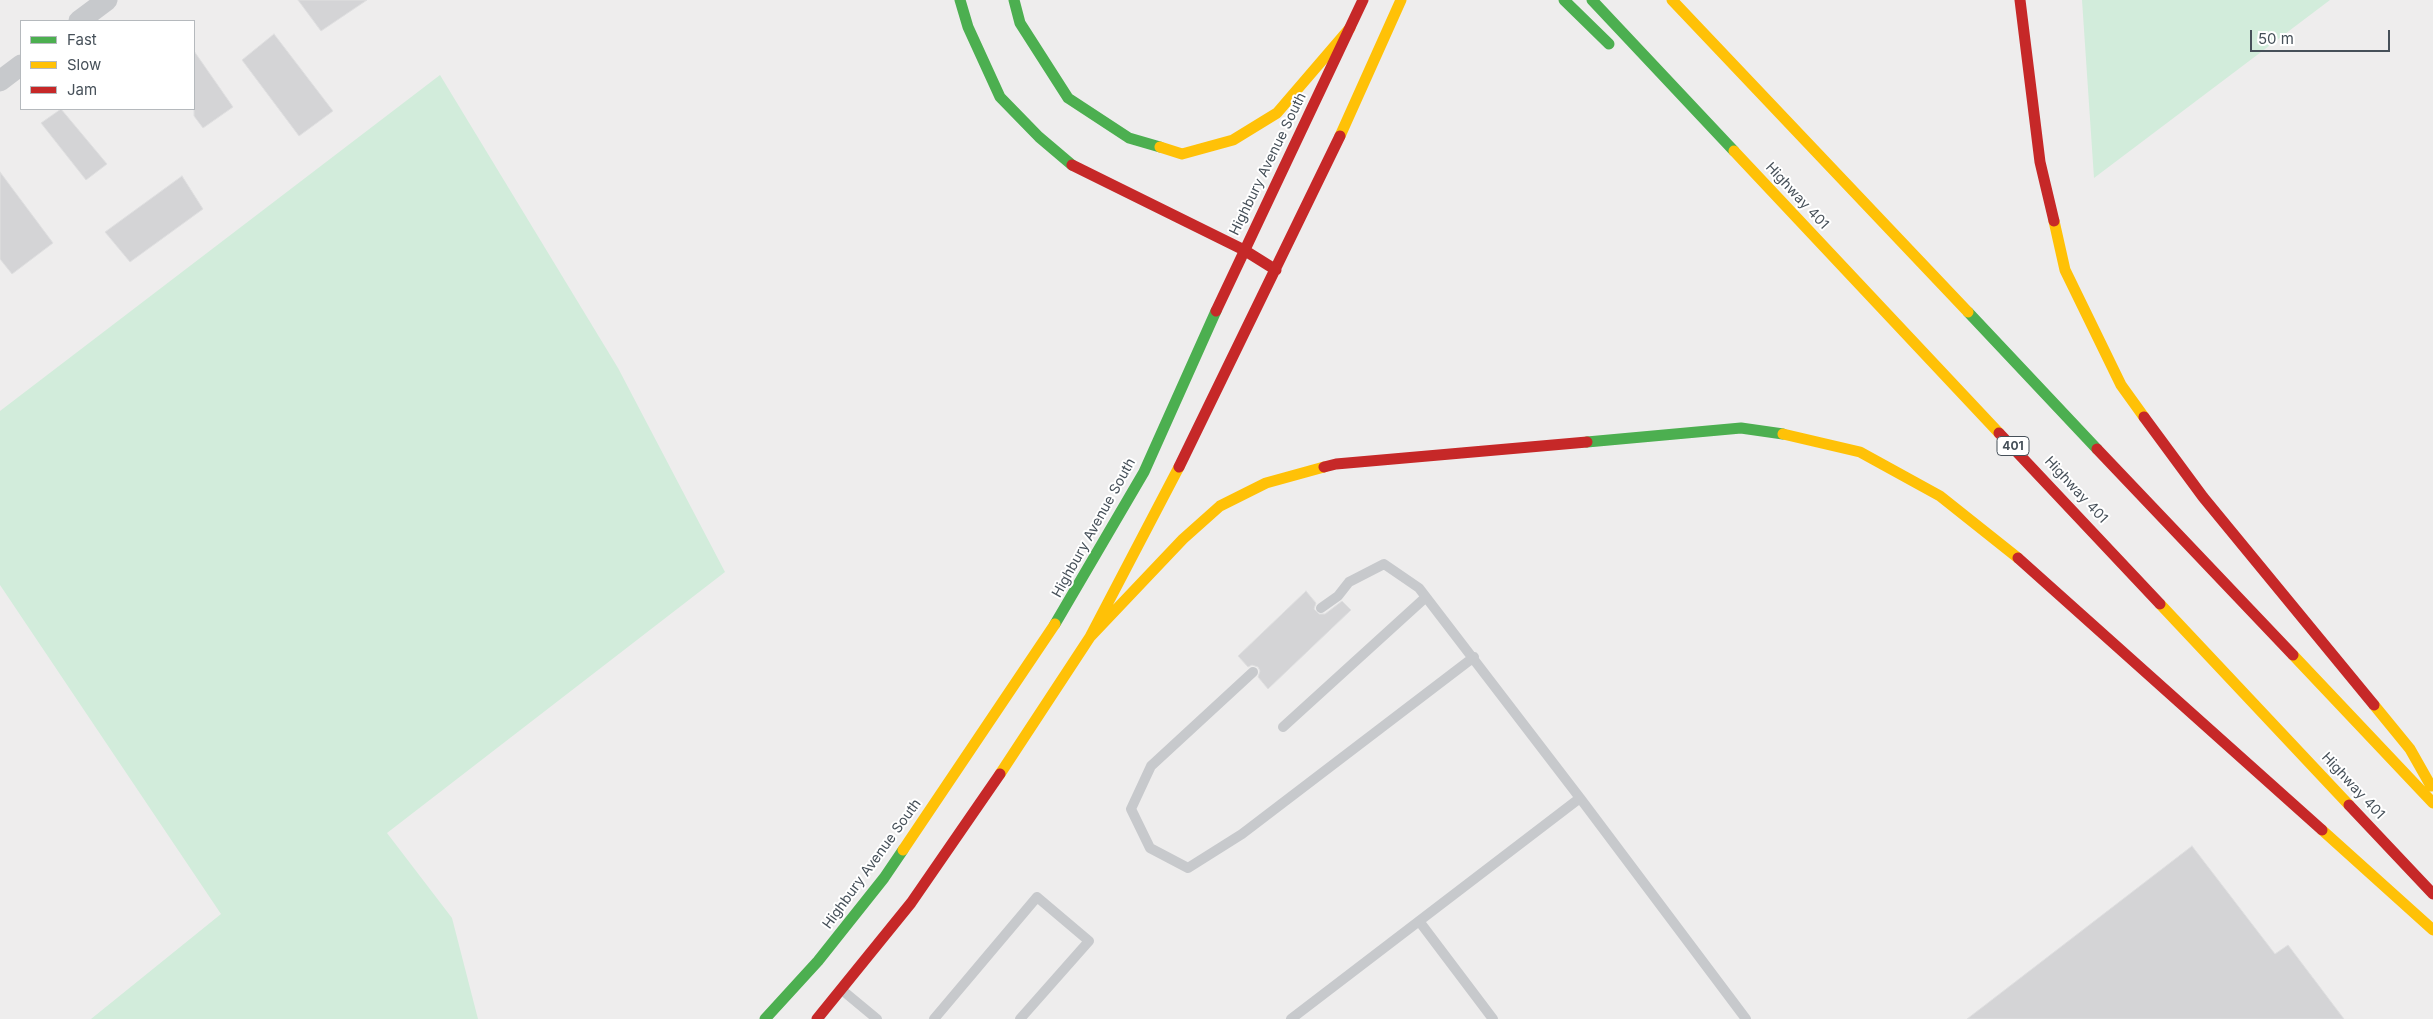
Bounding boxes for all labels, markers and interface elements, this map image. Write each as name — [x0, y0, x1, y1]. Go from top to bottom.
legend — [20, 20, 195, 110]
scale bar — [2253, 20, 2393, 52]
text: 50 m — [2258, 29, 2294, 48]
text: Fast — [67, 30, 97, 49]
text: Slow — [67, 55, 101, 74]
text: Jam — [67, 80, 97, 99]
street label: Highbury Avenue South — [1226, 90, 1310, 238]
street label: Highway 401 — [1762, 159, 1832, 233]
road number: 401 — [1997, 436, 2029, 456]
street label: Highway 401 — [2041, 453, 2111, 527]
street label: Highbury Avenue South — [1049, 456, 1139, 600]
street label: Highway 401 — [2318, 749, 2388, 823]
street label: Highbury Avenue South — [819, 796, 925, 932]

